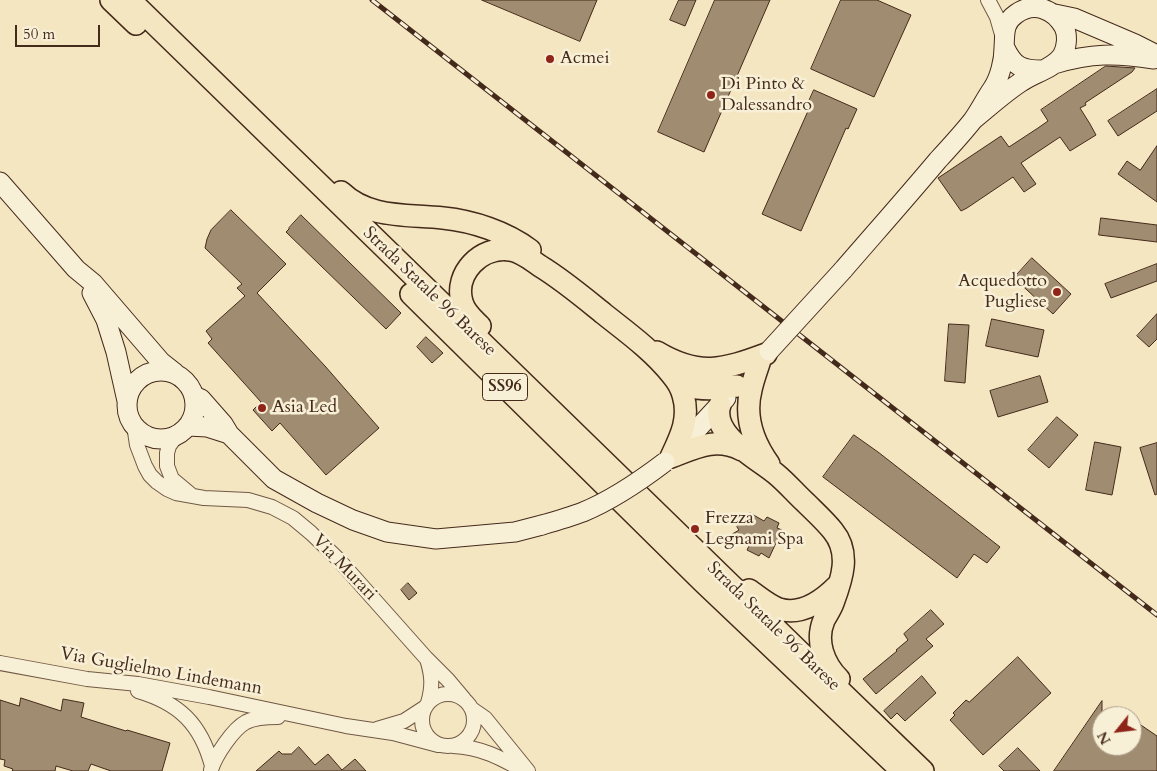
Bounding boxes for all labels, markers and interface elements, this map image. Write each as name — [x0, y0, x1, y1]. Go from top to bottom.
scale bar — [18, 15, 102, 47]
text: 50 m — [23, 24, 55, 44]
place label: Acmei — [560, 48, 609, 70]
marker: Acmei — [544, 53, 556, 65]
place label: Di Pinto & Dalessandro — [721, 74, 812, 116]
marker: Di Pinto & Dalessandro — [705, 89, 717, 101]
street label: Strada Statale 96 Barese — [358, 223, 500, 361]
place label: Acquedotto Pugliese — [958, 271, 1047, 314]
marker: Acquedotto Pugliese — [1051, 286, 1063, 298]
road number: SS96 — [482, 374, 528, 401]
place label: Asia Led — [272, 397, 337, 419]
marker: Asia Led — [256, 402, 268, 414]
place label: Frezza Legnami Spa — [705, 508, 804, 550]
marker: Frezza Legnami Spa — [689, 523, 701, 535]
street label: Via Murari — [307, 530, 381, 606]
street label: Strada Statale 96 Barese — [702, 558, 844, 696]
street label: Via Guglielmo Lindemann — [58, 644, 264, 700]
north arrow — [1092, 706, 1142, 756]
text: N — [1093, 728, 1116, 748]

